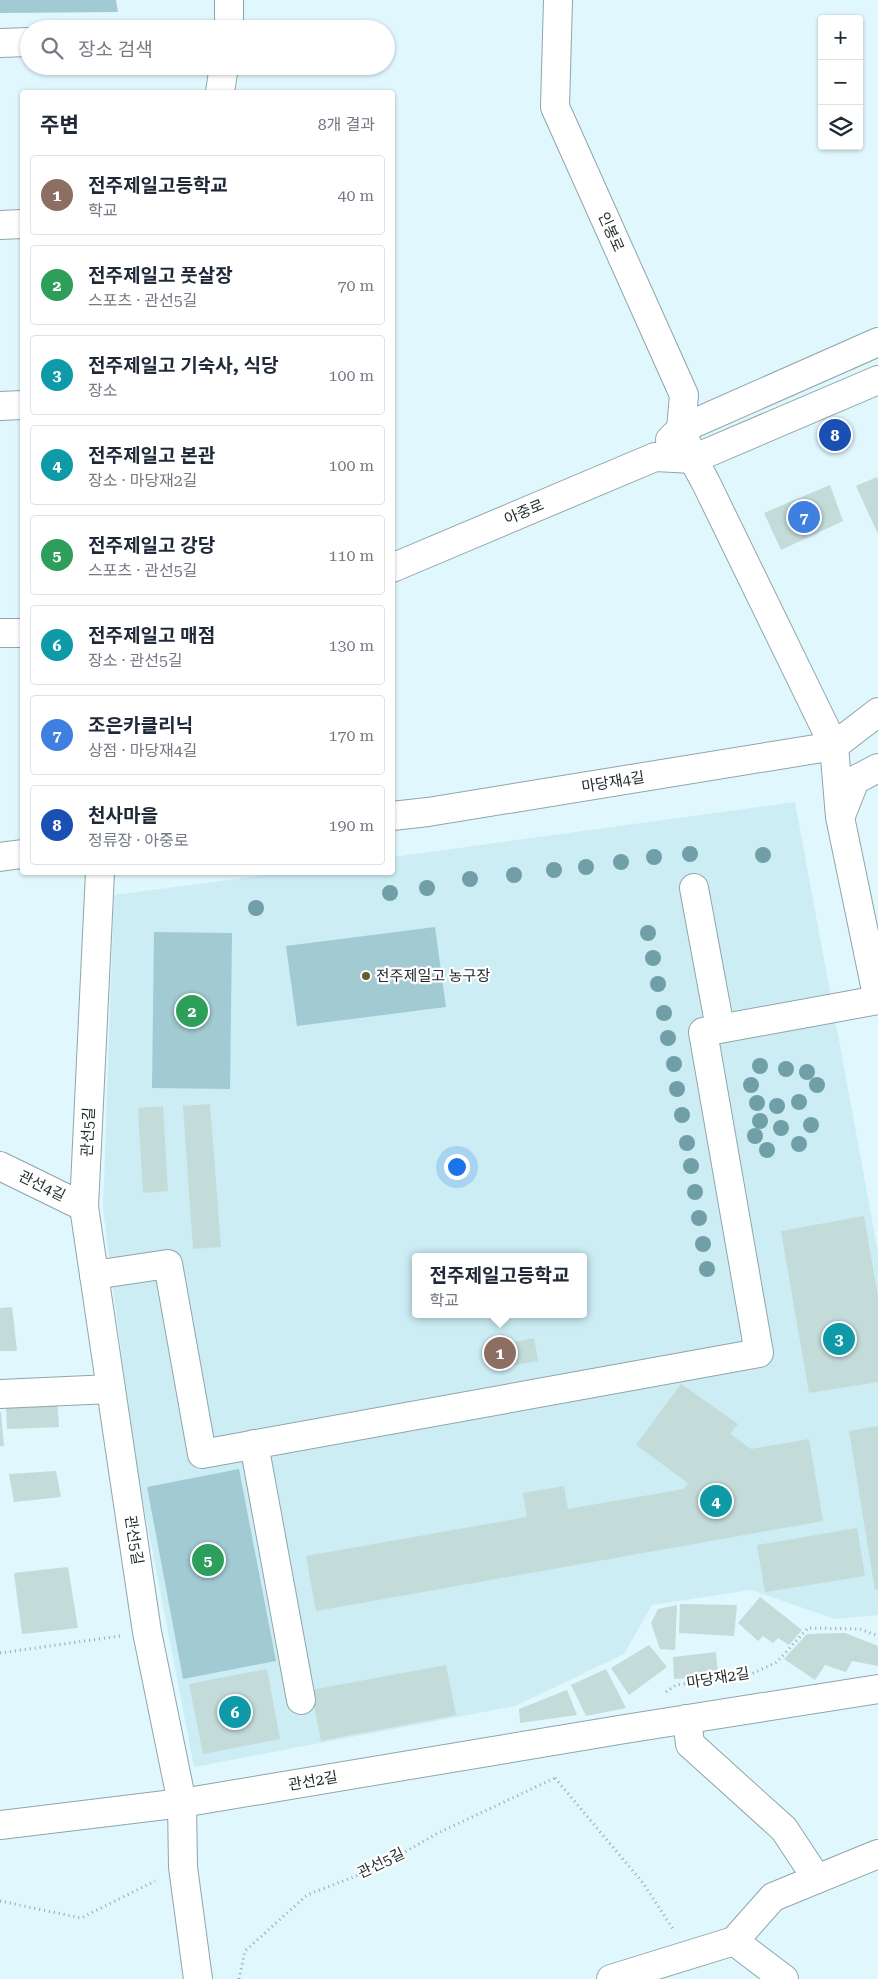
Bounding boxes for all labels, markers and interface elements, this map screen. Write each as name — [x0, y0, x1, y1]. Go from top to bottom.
map controls — [818, 15, 863, 150]
button: + — [818, 15, 863, 60]
search box — [20, 20, 395, 75]
icon: search — [38, 34, 66, 62]
text: 장소 검색 — [78, 38, 153, 61]
button: − — [818, 60, 863, 105]
button: layers — [818, 105, 863, 150]
text: 주변 — [40, 113, 79, 137]
text: 8개 결과 — [318, 115, 375, 134]
text: 전주제일고등학교 — [88, 174, 228, 197]
text: 1 — [53, 186, 61, 205]
text: 40 m — [337, 186, 374, 205]
text: 학교 — [88, 201, 117, 220]
street label: 인봉로 — [594, 209, 628, 255]
text: 전주제일고 풋살장 — [88, 264, 233, 287]
text: 2 — [53, 276, 61, 295]
text: 70 m — [337, 276, 374, 295]
text: 스포츠 · 관선5길 — [88, 291, 197, 310]
text: 전주제일고 기숙사, 식당 — [88, 354, 279, 377]
text: 3 — [53, 366, 61, 385]
text: 100 m — [328, 366, 374, 385]
text: 장소 — [88, 381, 117, 400]
pin: 8 — [819, 416, 851, 454]
text: 전주제일고 본관 — [88, 444, 215, 467]
text: 4 — [53, 456, 61, 475]
text: 100 m — [328, 456, 374, 475]
text: 장소 · 마당재2길 — [88, 471, 197, 490]
street label: 아중로 — [501, 496, 547, 528]
pin: 7 — [788, 498, 820, 536]
text: 전주제일고 강당 — [88, 534, 215, 557]
text: 5 — [53, 546, 61, 565]
text: 110 m — [328, 546, 374, 565]
text: 스포츠 · 관선5길 — [88, 561, 197, 580]
text: 전주제일고 매점 — [88, 624, 215, 647]
text: 6 — [53, 636, 61, 655]
text: 130 m — [328, 636, 374, 655]
text: 장소 · 관선5길 — [88, 651, 183, 670]
text: 조은카클리닉 — [88, 714, 193, 737]
text: 7 — [53, 726, 61, 745]
text: 170 m — [328, 726, 374, 745]
text: 상점 · 마당재4길 — [88, 741, 197, 760]
street label: 마당재4길 — [580, 768, 646, 796]
text: 천사마을 — [88, 804, 158, 827]
text: 8 — [53, 816, 61, 835]
text: 190 m — [328, 816, 374, 835]
text: 정류장 · 아중로 — [88, 831, 188, 850]
place label: 전주제일고 농구장 — [376, 967, 490, 985]
marker: 전주제일고 농구장 — [360, 970, 372, 982]
pin: 2 — [176, 992, 208, 1030]
street label: 관선5길 — [78, 1107, 98, 1157]
your location — [444, 1154, 470, 1180]
street label: 관선4길 — [16, 1167, 68, 1205]
popup — [412, 1253, 587, 1318]
text: 전주제일고등학교 — [430, 1264, 569, 1287]
text: 학교 — [430, 1291, 459, 1310]
pin: 3 — [823, 1320, 855, 1358]
pin: 1 — [484, 1334, 516, 1372]
pin: 4 — [700, 1482, 732, 1520]
street label: 관선5길 — [121, 1514, 147, 1566]
pin: 5 — [192, 1541, 224, 1579]
street label: 마당재2길 — [685, 1664, 751, 1692]
pin: 6 — [219, 1693, 251, 1731]
street label: 관선2길 — [287, 1768, 339, 1794]
street label: 관선5길 — [355, 1844, 407, 1882]

